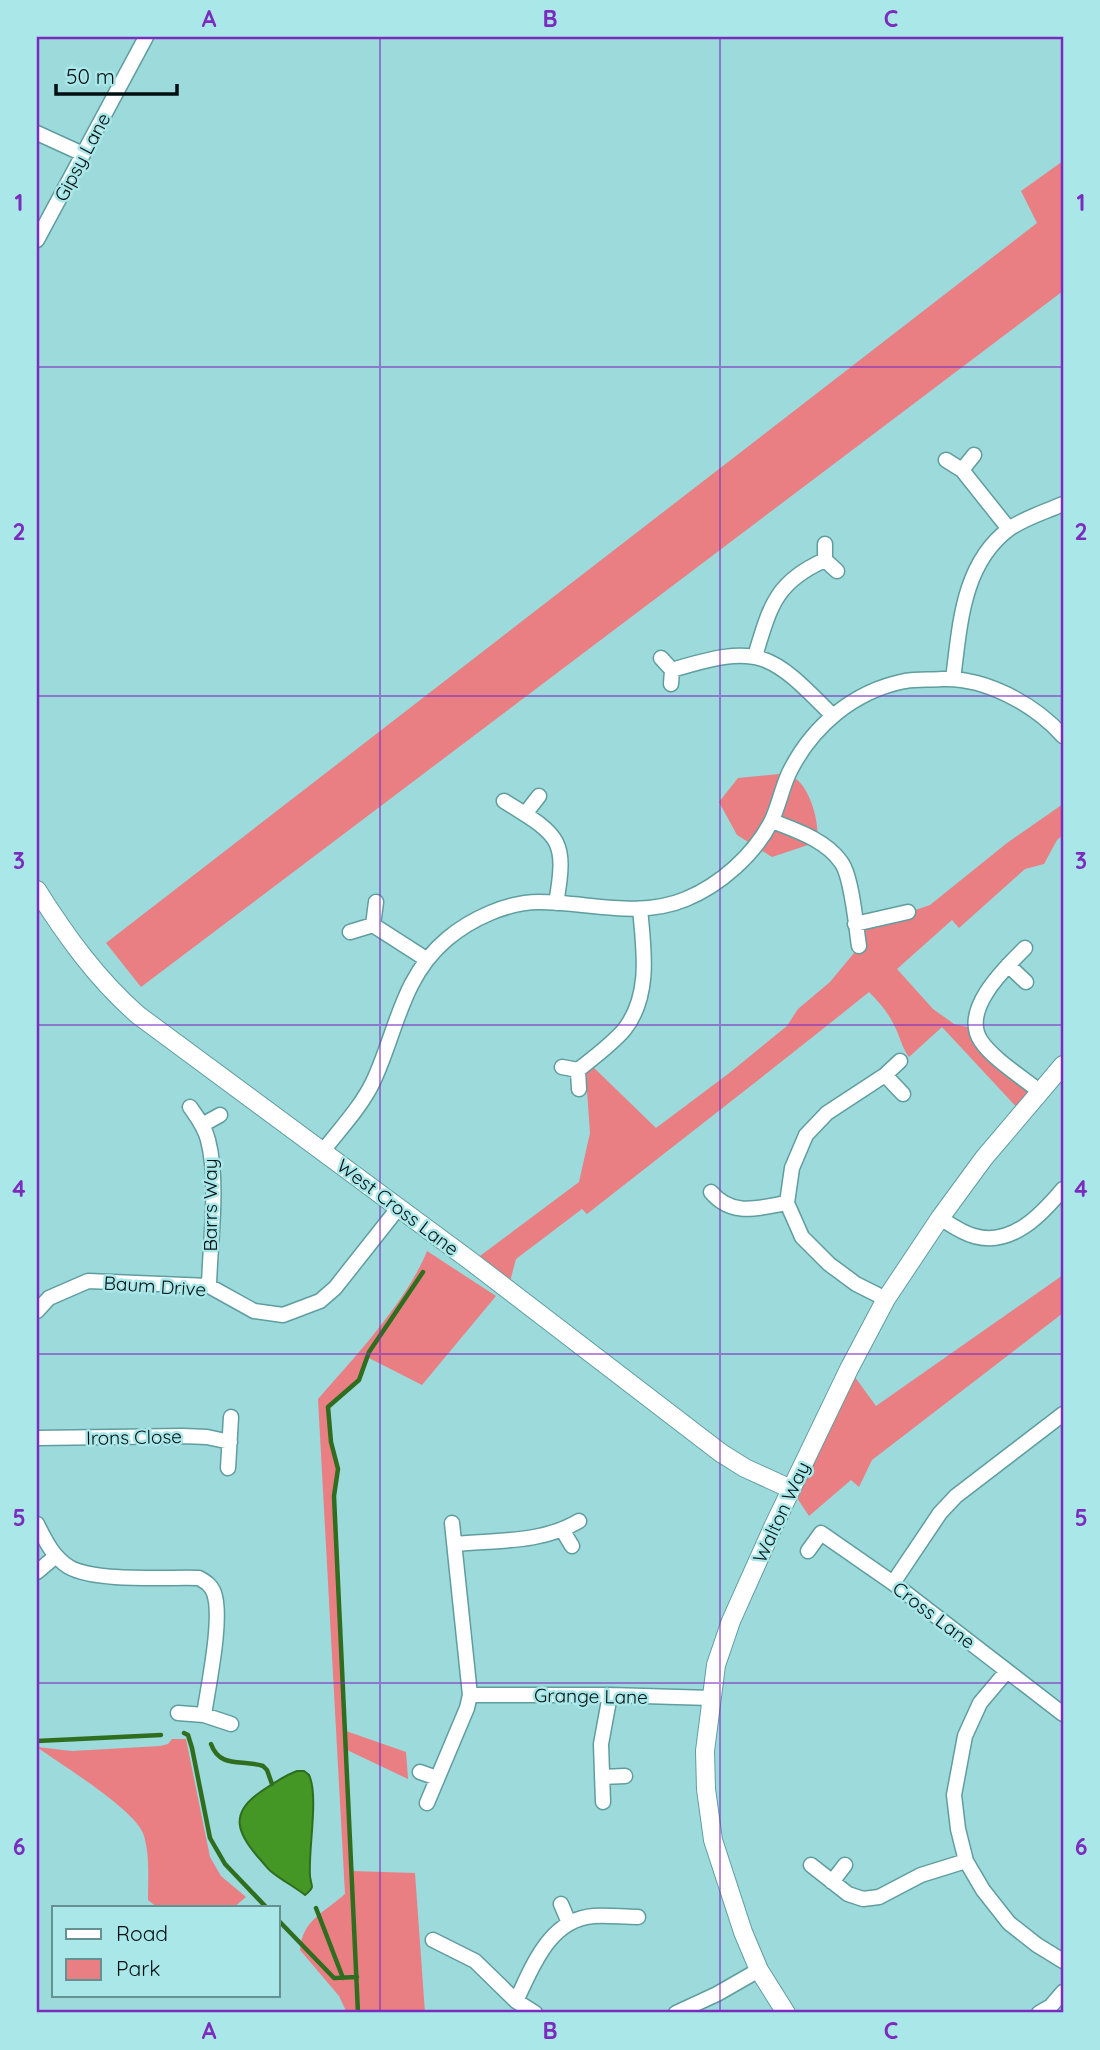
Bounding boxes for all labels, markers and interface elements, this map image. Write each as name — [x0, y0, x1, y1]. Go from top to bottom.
text: A — [202, 4, 217, 33]
text: B — [542, 4, 558, 33]
text: C — [884, 4, 898, 33]
scale bar — [56, 52, 177, 96]
text: 50 m — [66, 63, 115, 89]
street label: Gipsy Lane — [49, 109, 115, 205]
text: 1 — [15, 188, 23, 217]
text: 1 — [1077, 188, 1085, 217]
text: 2 — [12, 517, 26, 546]
text: 2 — [1074, 517, 1088, 546]
text: 3 — [13, 846, 25, 875]
text: 3 — [1075, 846, 1087, 875]
street label: West Cross Lane — [332, 1153, 464, 1261]
street label: Barrs Way — [198, 1158, 222, 1252]
text: 4 — [12, 1174, 26, 1203]
text: 4 — [1074, 1174, 1088, 1203]
street label: Baum Drive — [103, 1270, 207, 1302]
street label: Irons Close — [86, 1424, 182, 1450]
street label: Walton Way — [747, 1458, 815, 1566]
text: 5 — [12, 1503, 26, 1532]
text: 5 — [1074, 1503, 1088, 1532]
street label: Cross Lane — [888, 1576, 980, 1654]
street label: Grange Lane — [534, 1683, 648, 1709]
text: 6 — [13, 1832, 25, 1861]
text: 6 — [1075, 1832, 1087, 1861]
legend — [52, 1906, 280, 1997]
text: Road — [116, 1920, 168, 1946]
text: Park — [116, 1955, 160, 1981]
text: A — [202, 2016, 217, 2045]
text: B — [542, 2016, 558, 2045]
text: C — [884, 2016, 898, 2045]

